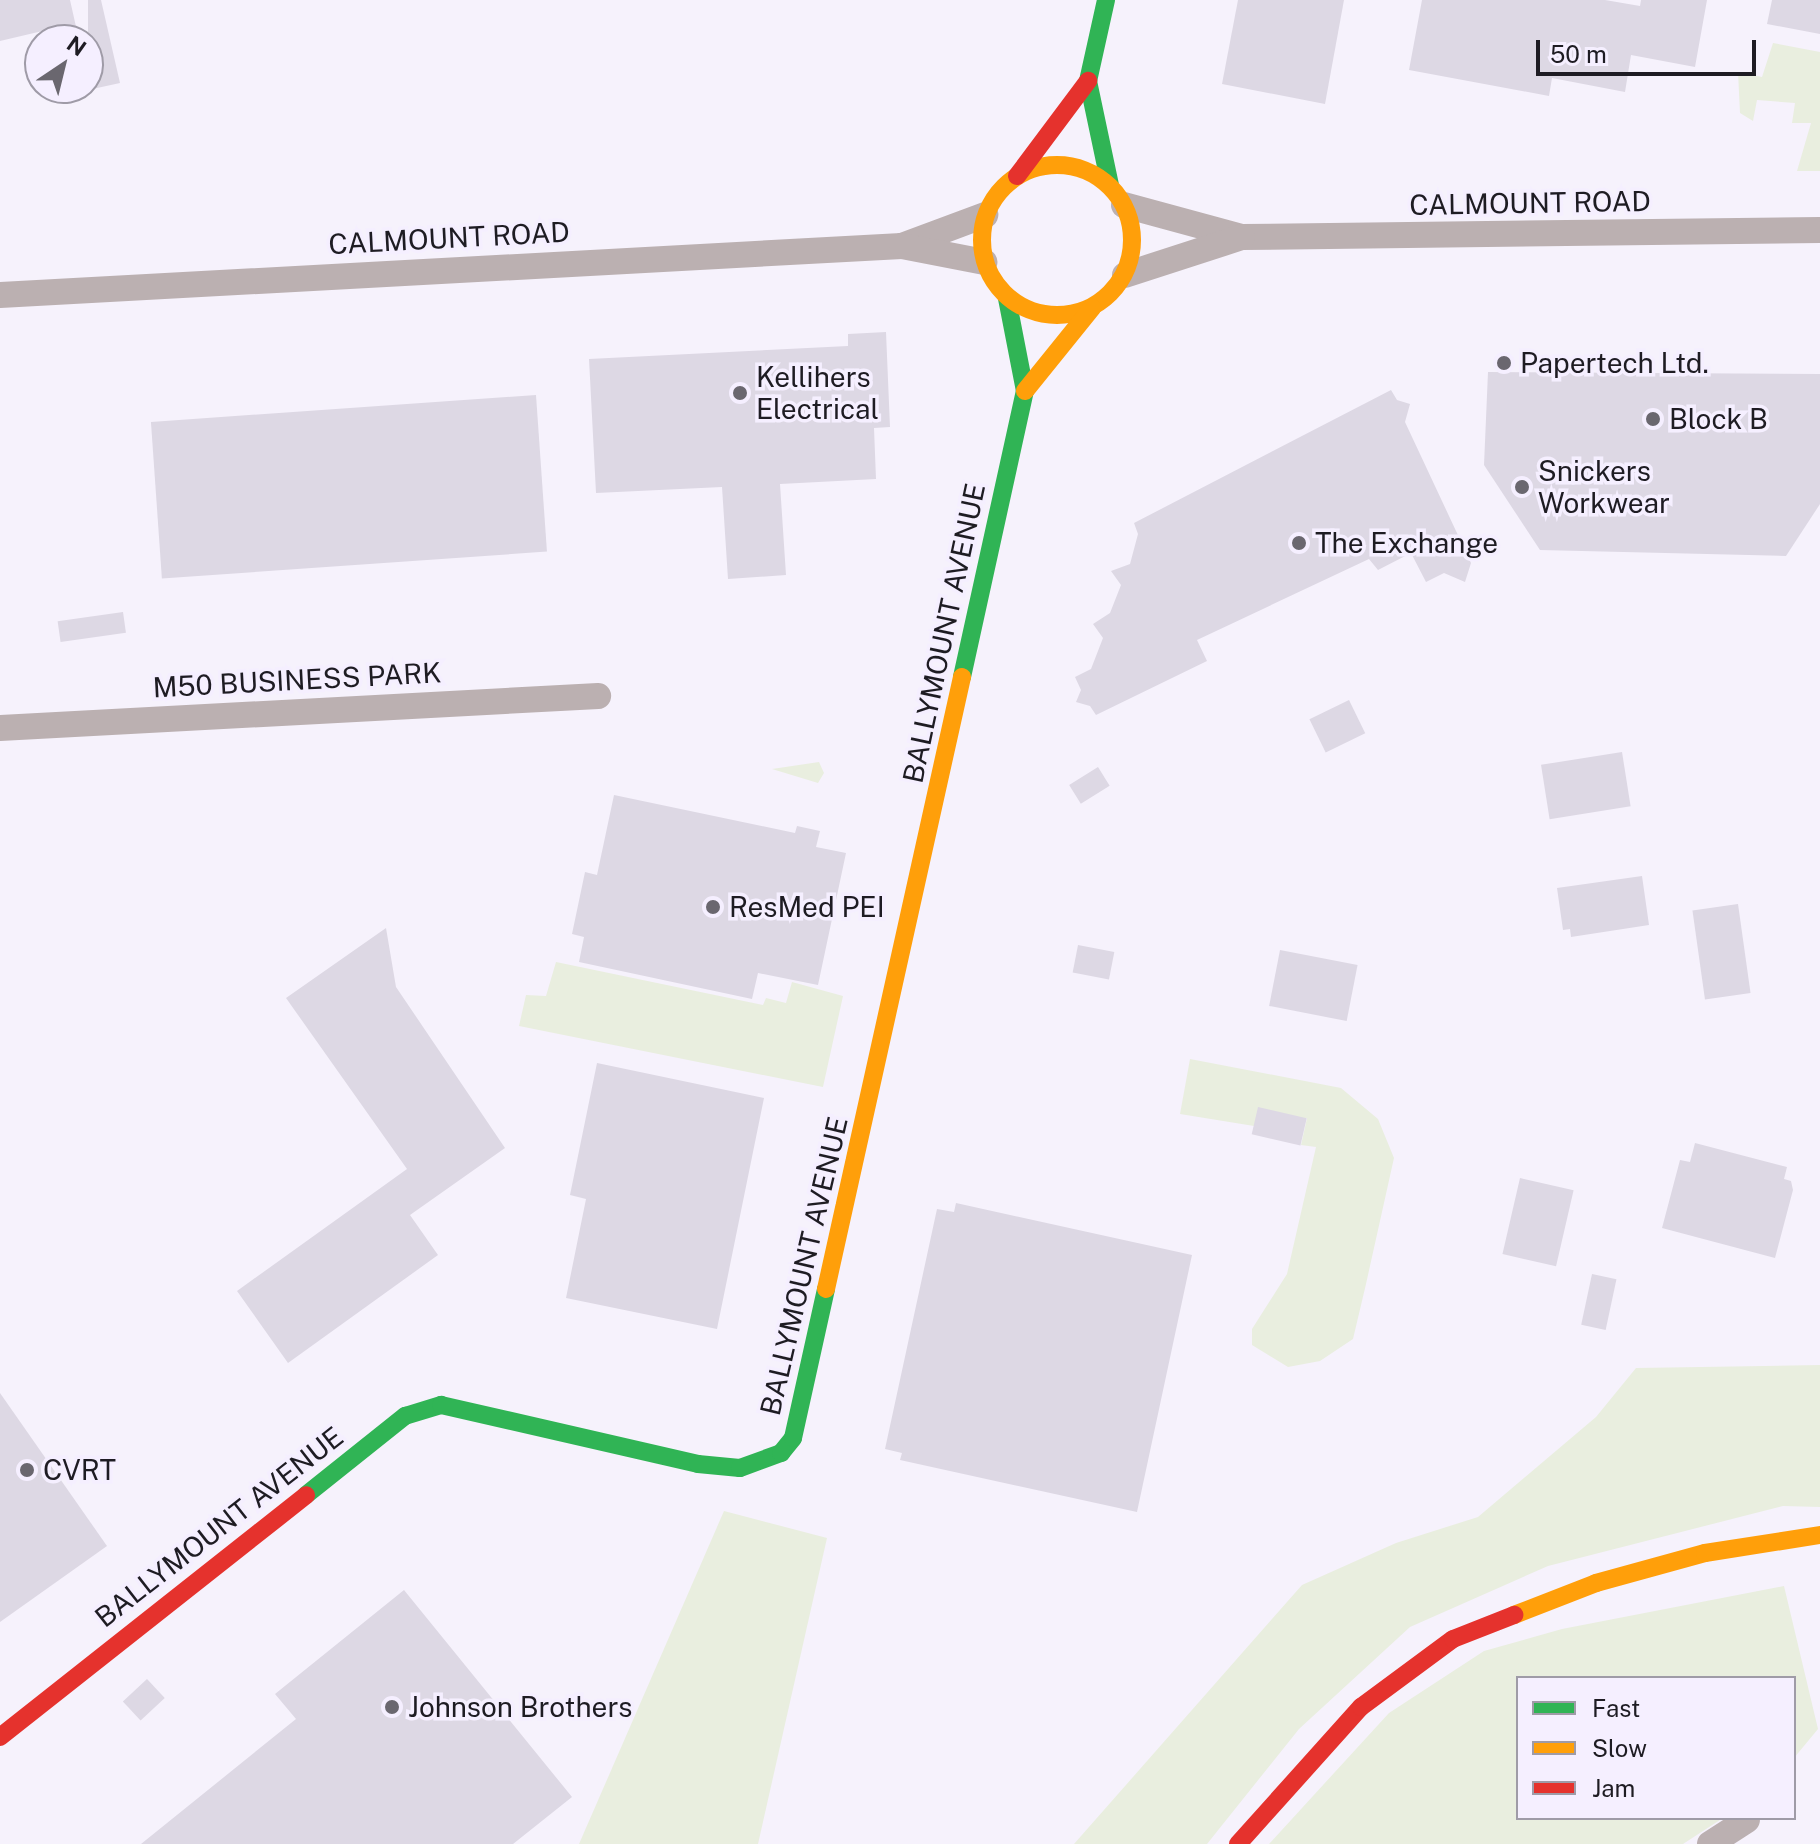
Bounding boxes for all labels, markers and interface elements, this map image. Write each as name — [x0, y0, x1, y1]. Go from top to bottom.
north arrow — [24, 24, 104, 104]
scale bar — [1540, 24, 1760, 74]
text: N — [62, 30, 91, 62]
text: 50 m — [1550, 40, 1607, 68]
street label: CALMOUNT ROAD — [1409, 184, 1651, 222]
street label: CALMOUNT ROAD — [328, 215, 570, 261]
place label: Papertech Ltd. — [1520, 346, 1709, 380]
marker: Papertech Ltd. — [1495, 354, 1513, 372]
place label: Kellihers Electrical — [756, 360, 879, 426]
marker: Kellihers Electrical — [731, 384, 749, 402]
place label: Block B — [1669, 402, 1768, 436]
marker: Block B — [1644, 410, 1662, 428]
place label: Snickers Workwear — [1538, 454, 1670, 520]
marker: Snickers Workwear — [1513, 478, 1531, 496]
street label: BALLYMOUNT AVENUE — [896, 480, 992, 786]
place label: The Exchange — [1315, 526, 1498, 560]
marker: The Exchange — [1290, 534, 1308, 552]
street label: M50 BUSINESS PARK — [152, 656, 442, 704]
place label: ResMed PEI — [729, 890, 885, 924]
marker: ResMed PEI — [704, 898, 722, 916]
street label: BALLYMOUNT AVENUE — [753, 1113, 855, 1419]
street label: BALLYMOUNT AVENUE — [88, 1420, 350, 1634]
place label: CVRT — [43, 1453, 116, 1487]
marker: CVRT — [18, 1461, 36, 1479]
legend — [1516, 1676, 1796, 1820]
place label: Johnson Brothers — [408, 1690, 632, 1724]
text: Fast — [1592, 1694, 1640, 1722]
marker: Johnson Brothers — [383, 1698, 401, 1716]
text: Slow — [1592, 1734, 1647, 1762]
text: Jam — [1592, 1774, 1635, 1802]

